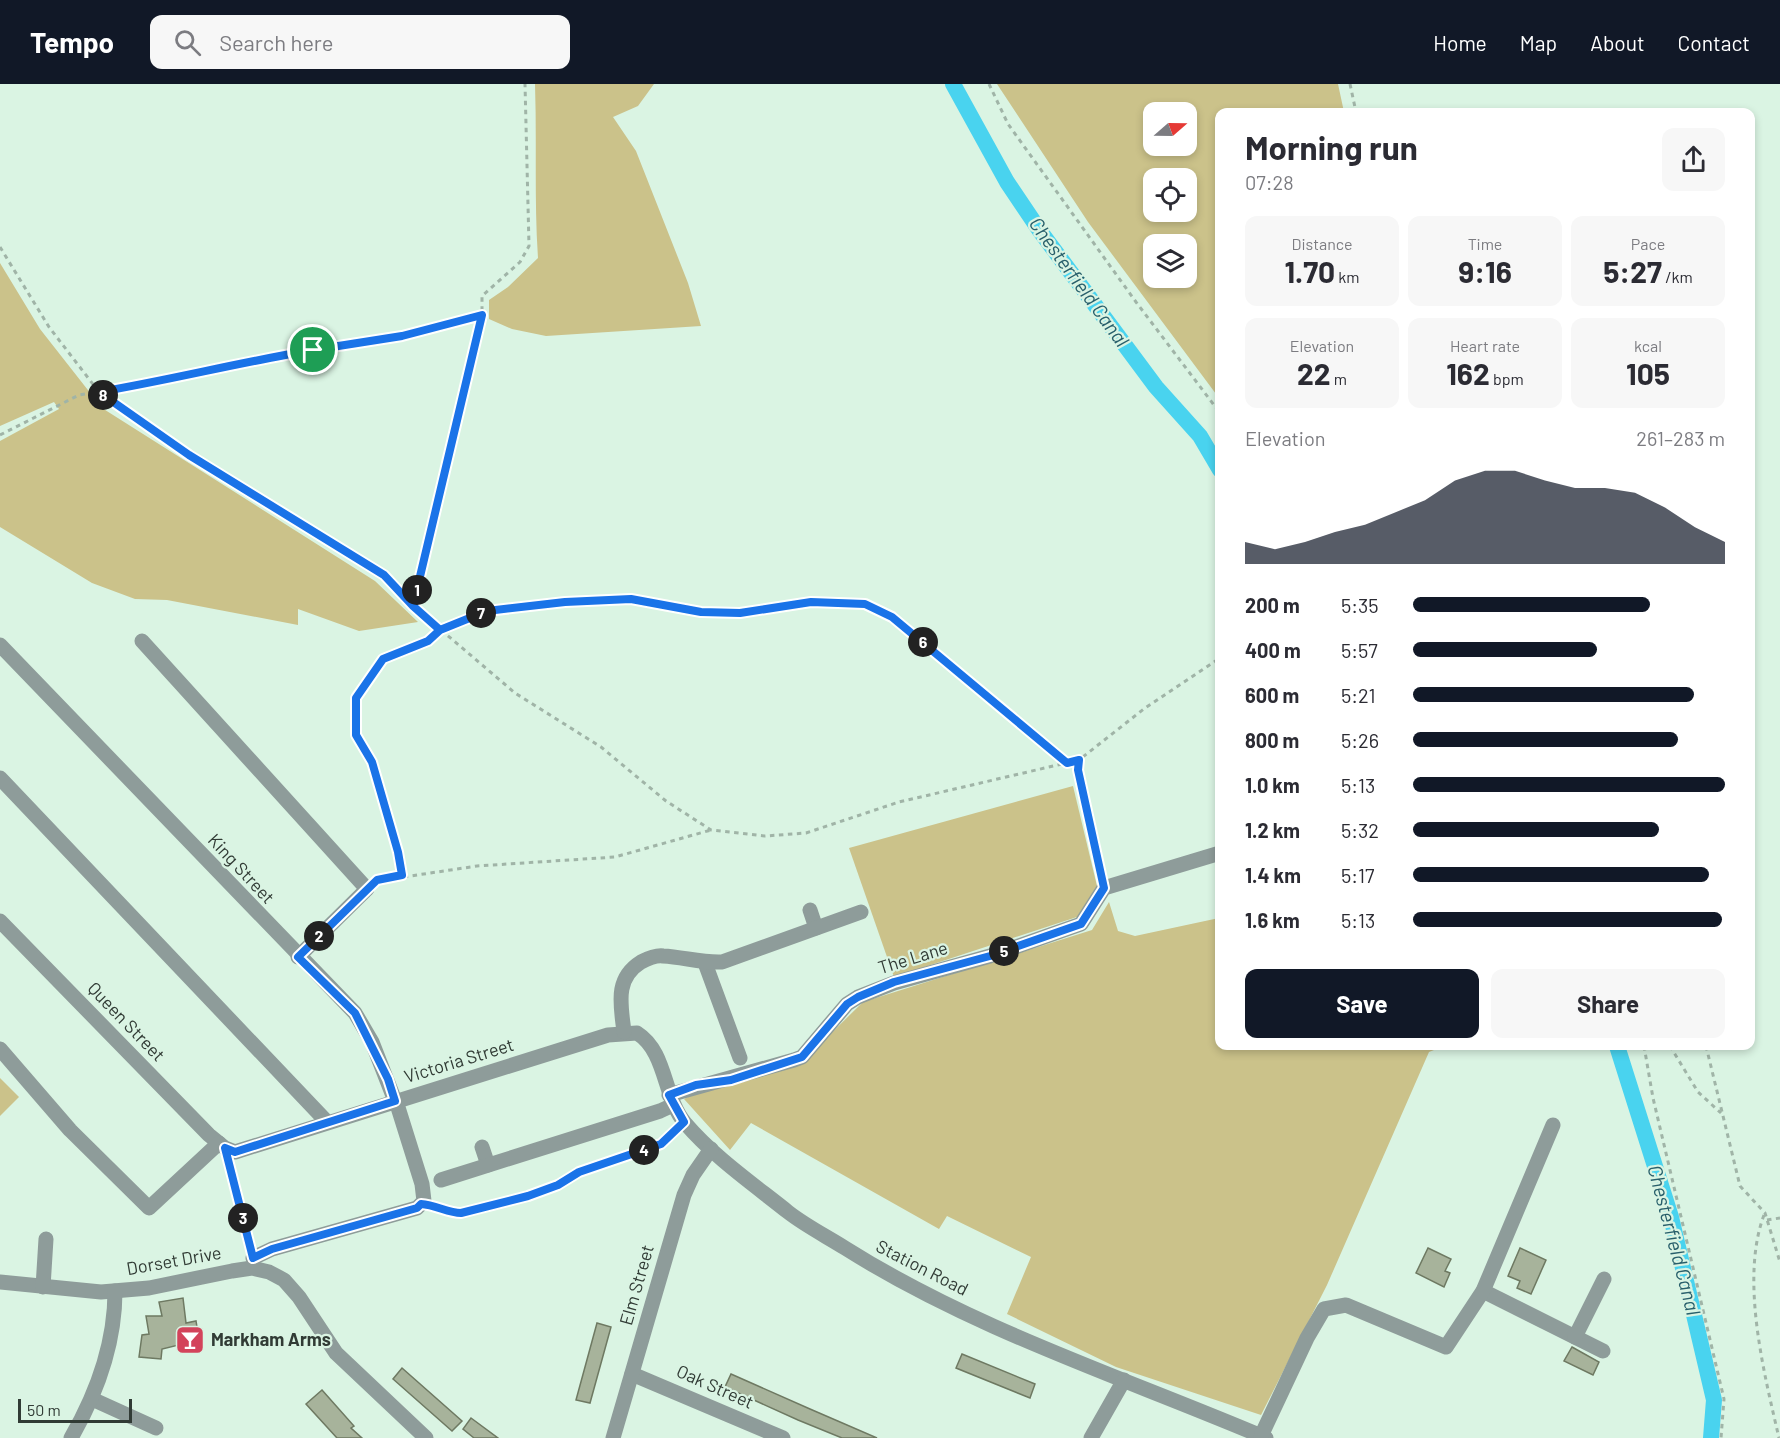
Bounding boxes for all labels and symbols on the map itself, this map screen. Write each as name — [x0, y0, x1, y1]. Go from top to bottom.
north arrow — [1143, 102, 1197, 156]
water label: Chesterfield Canal — [1025, 212, 1135, 351]
pin — [287, 324, 338, 375]
pin: 8 — [88, 380, 118, 410]
pin: 1 — [402, 575, 432, 605]
pin: 7 — [466, 598, 496, 628]
pin: 6 — [908, 627, 938, 657]
street label: King Street — [204, 829, 280, 908]
pin: 2 — [304, 921, 334, 951]
street label: The Lane — [875, 936, 950, 978]
pin: 5 — [989, 936, 1019, 966]
street label: Queen Street — [83, 977, 170, 1066]
street label: Victoria Street — [401, 1033, 516, 1087]
pin: 4 — [629, 1135, 659, 1165]
water label: Chesterfield Canal — [1643, 1162, 1707, 1318]
pin: 3 — [228, 1203, 258, 1233]
street label: Station Road — [873, 1235, 972, 1300]
street label: Dorset Drive — [125, 1241, 223, 1279]
street label: Elm Street — [614, 1242, 658, 1327]
bar icon: Markham Arms — [174, 1324, 206, 1356]
place label: Markham Arms — [211, 1328, 331, 1350]
street label: Oak Street — [673, 1359, 757, 1413]
scale bar — [18, 1396, 132, 1424]

